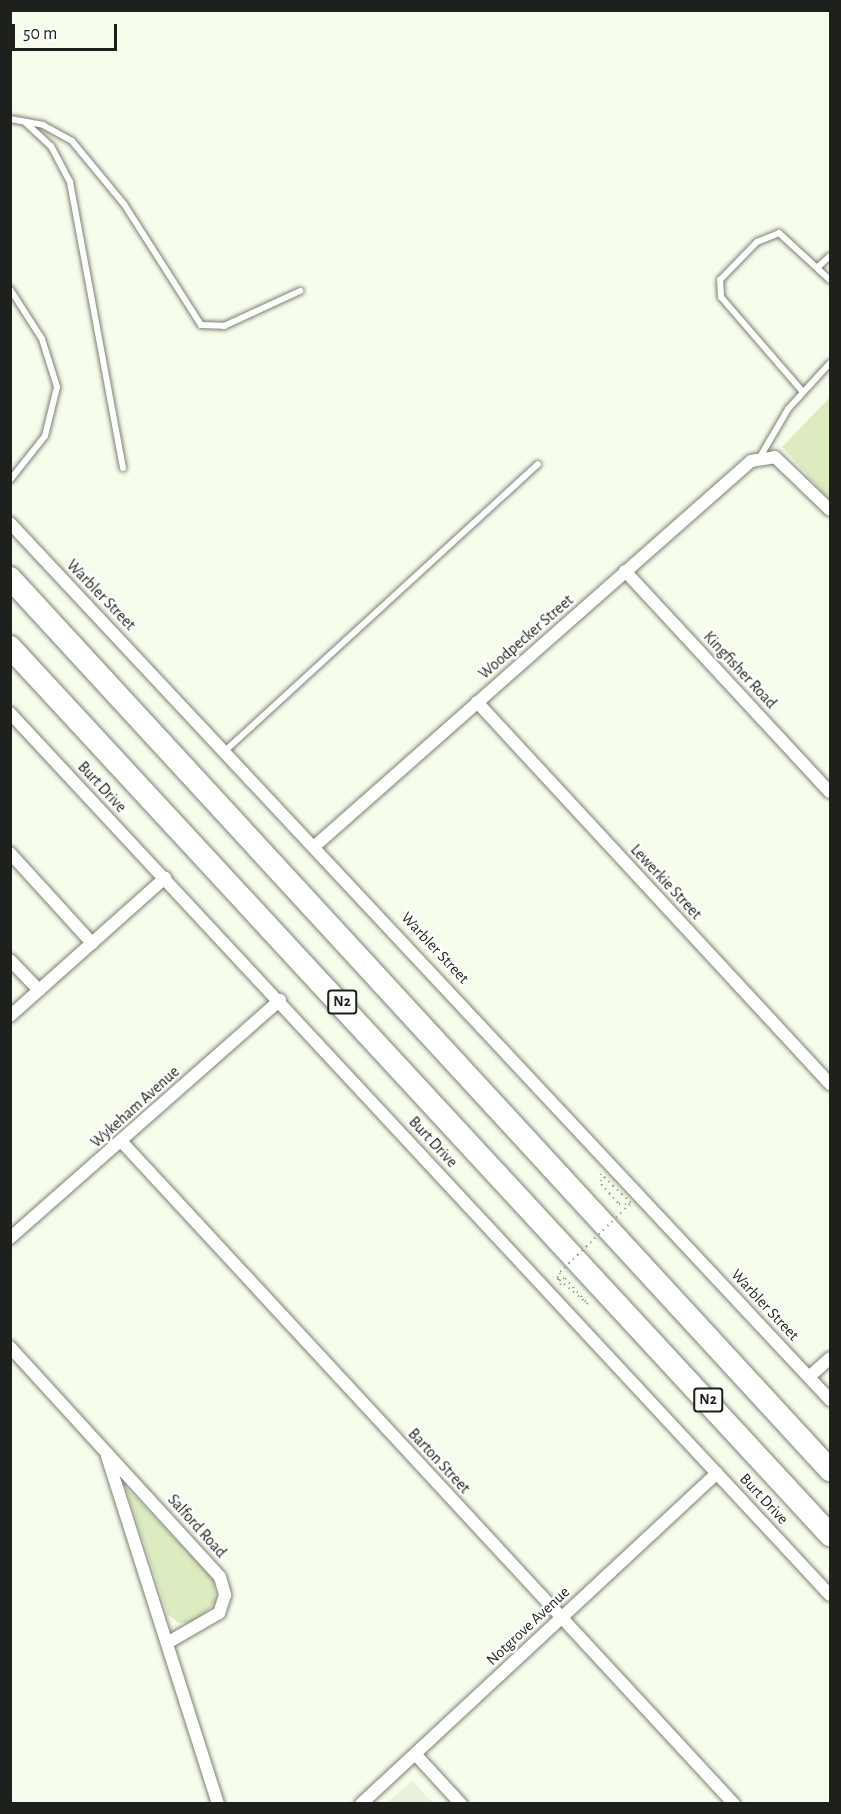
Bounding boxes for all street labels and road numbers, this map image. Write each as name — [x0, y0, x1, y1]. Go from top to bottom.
street label: Warbler Street — [63, 556, 139, 634]
street label: Woodpecker Street — [475, 591, 577, 683]
street label: Kingfisher Road — [699, 627, 781, 713]
street label: Burt Drive — [74, 757, 130, 817]
street label: Lewerkie Street — [626, 840, 706, 924]
street label: Warbler Street — [397, 908, 473, 988]
road number: N2 — [327, 990, 357, 1014]
street label: Wykeham Avenue — [87, 1062, 183, 1152]
street label: Burt Drive — [405, 1112, 461, 1172]
street label: Warbler Street — [727, 1265, 803, 1345]
road number: N2 — [693, 1388, 723, 1412]
street label: Barton Street — [404, 1424, 474, 1498]
street label: Burt Drive — [736, 1469, 792, 1529]
street label: Salford Road — [164, 1490, 230, 1562]
street label: Notgrove Avenue — [482, 1582, 574, 1670]

